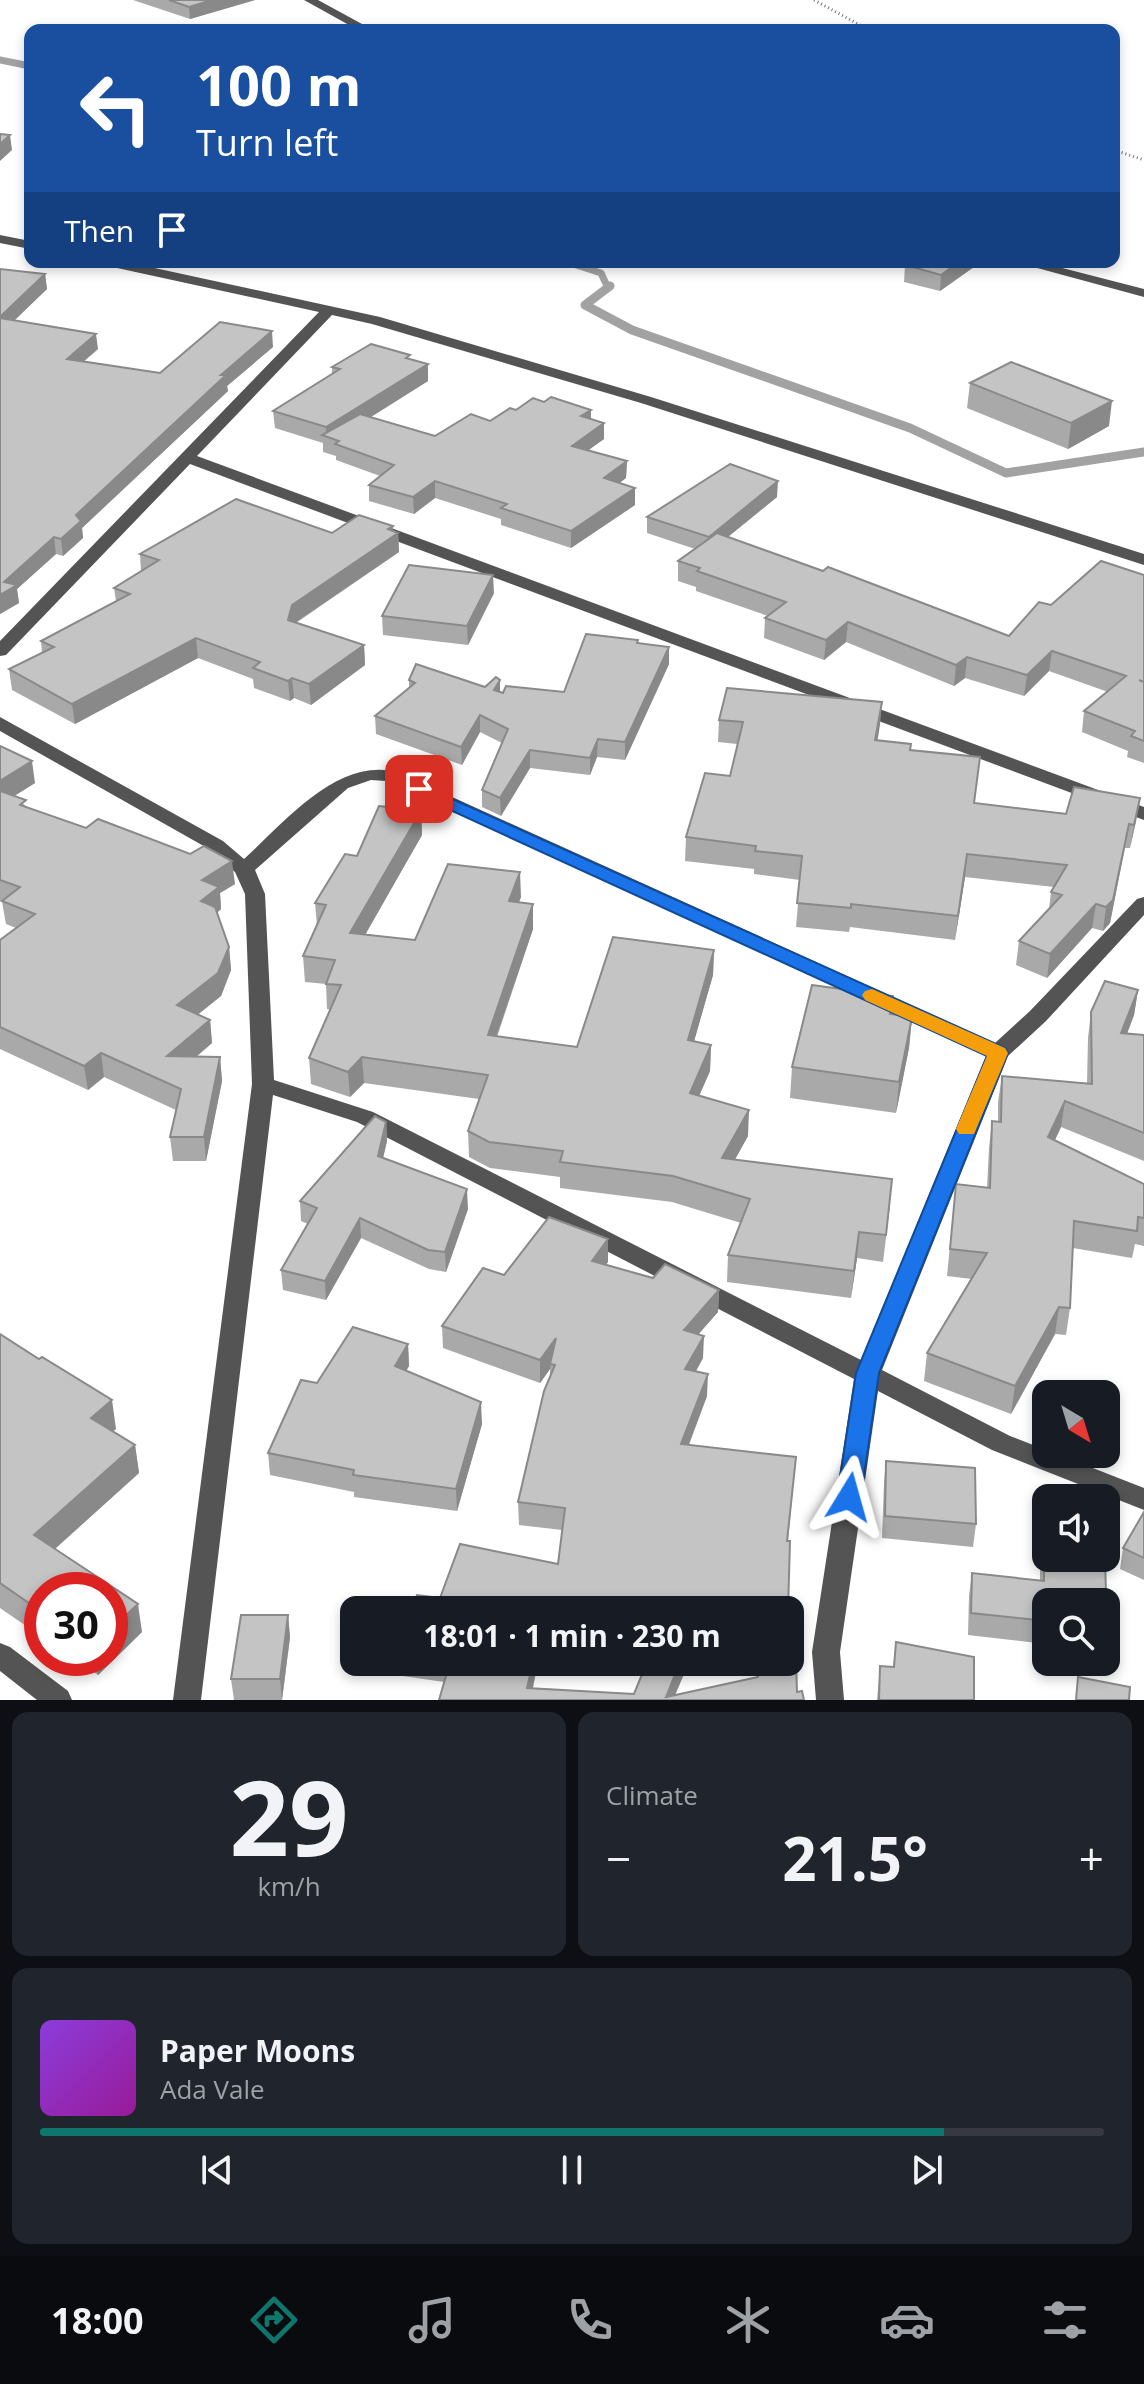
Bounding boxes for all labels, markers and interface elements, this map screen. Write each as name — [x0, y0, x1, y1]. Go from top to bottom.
text: 100 m — [196, 46, 362, 122]
icon: left — [64, 56, 168, 160]
text: Turn left — [196, 118, 338, 167]
icon: arrive — [150, 208, 194, 252]
text: Then — [64, 210, 134, 251]
pin — [385, 755, 453, 823]
icon: arrive — [397, 767, 441, 811]
north arrow — [1032, 1380, 1120, 1468]
map controls — [1032, 1380, 1120, 1676]
position arrow — [807, 1455, 891, 1539]
button: sound — [1032, 1484, 1120, 1572]
speed limit sign: 30 — [24, 1572, 128, 1676]
button: search — [1032, 1588, 1120, 1676]
text: 18:01 · 1 min · 230 m — [423, 1615, 721, 1656]
text: 29 — [230, 1745, 348, 1886]
text: Climate — [606, 1777, 698, 1813]
text: 21.5° — [782, 1817, 928, 1899]
text: − — [606, 1828, 631, 1888]
text: + — [1079, 1828, 1104, 1888]
text: km/h — [257, 1868, 321, 1904]
text: Paper Moons — [160, 2030, 355, 2071]
text: Ada Vale — [160, 2071, 265, 2107]
icon: previous — [195, 2148, 239, 2192]
icon: pause — [550, 2148, 594, 2192]
icon: next — [905, 2148, 949, 2192]
icon: directions — [246, 2292, 302, 2348]
icon: music — [404, 2292, 460, 2348]
icon: phone — [562, 2292, 618, 2348]
icon: climate — [720, 2292, 776, 2348]
icon: car — [879, 2292, 935, 2348]
icon: filters — [1037, 2292, 1093, 2348]
text: 18:00 — [51, 2296, 144, 2345]

